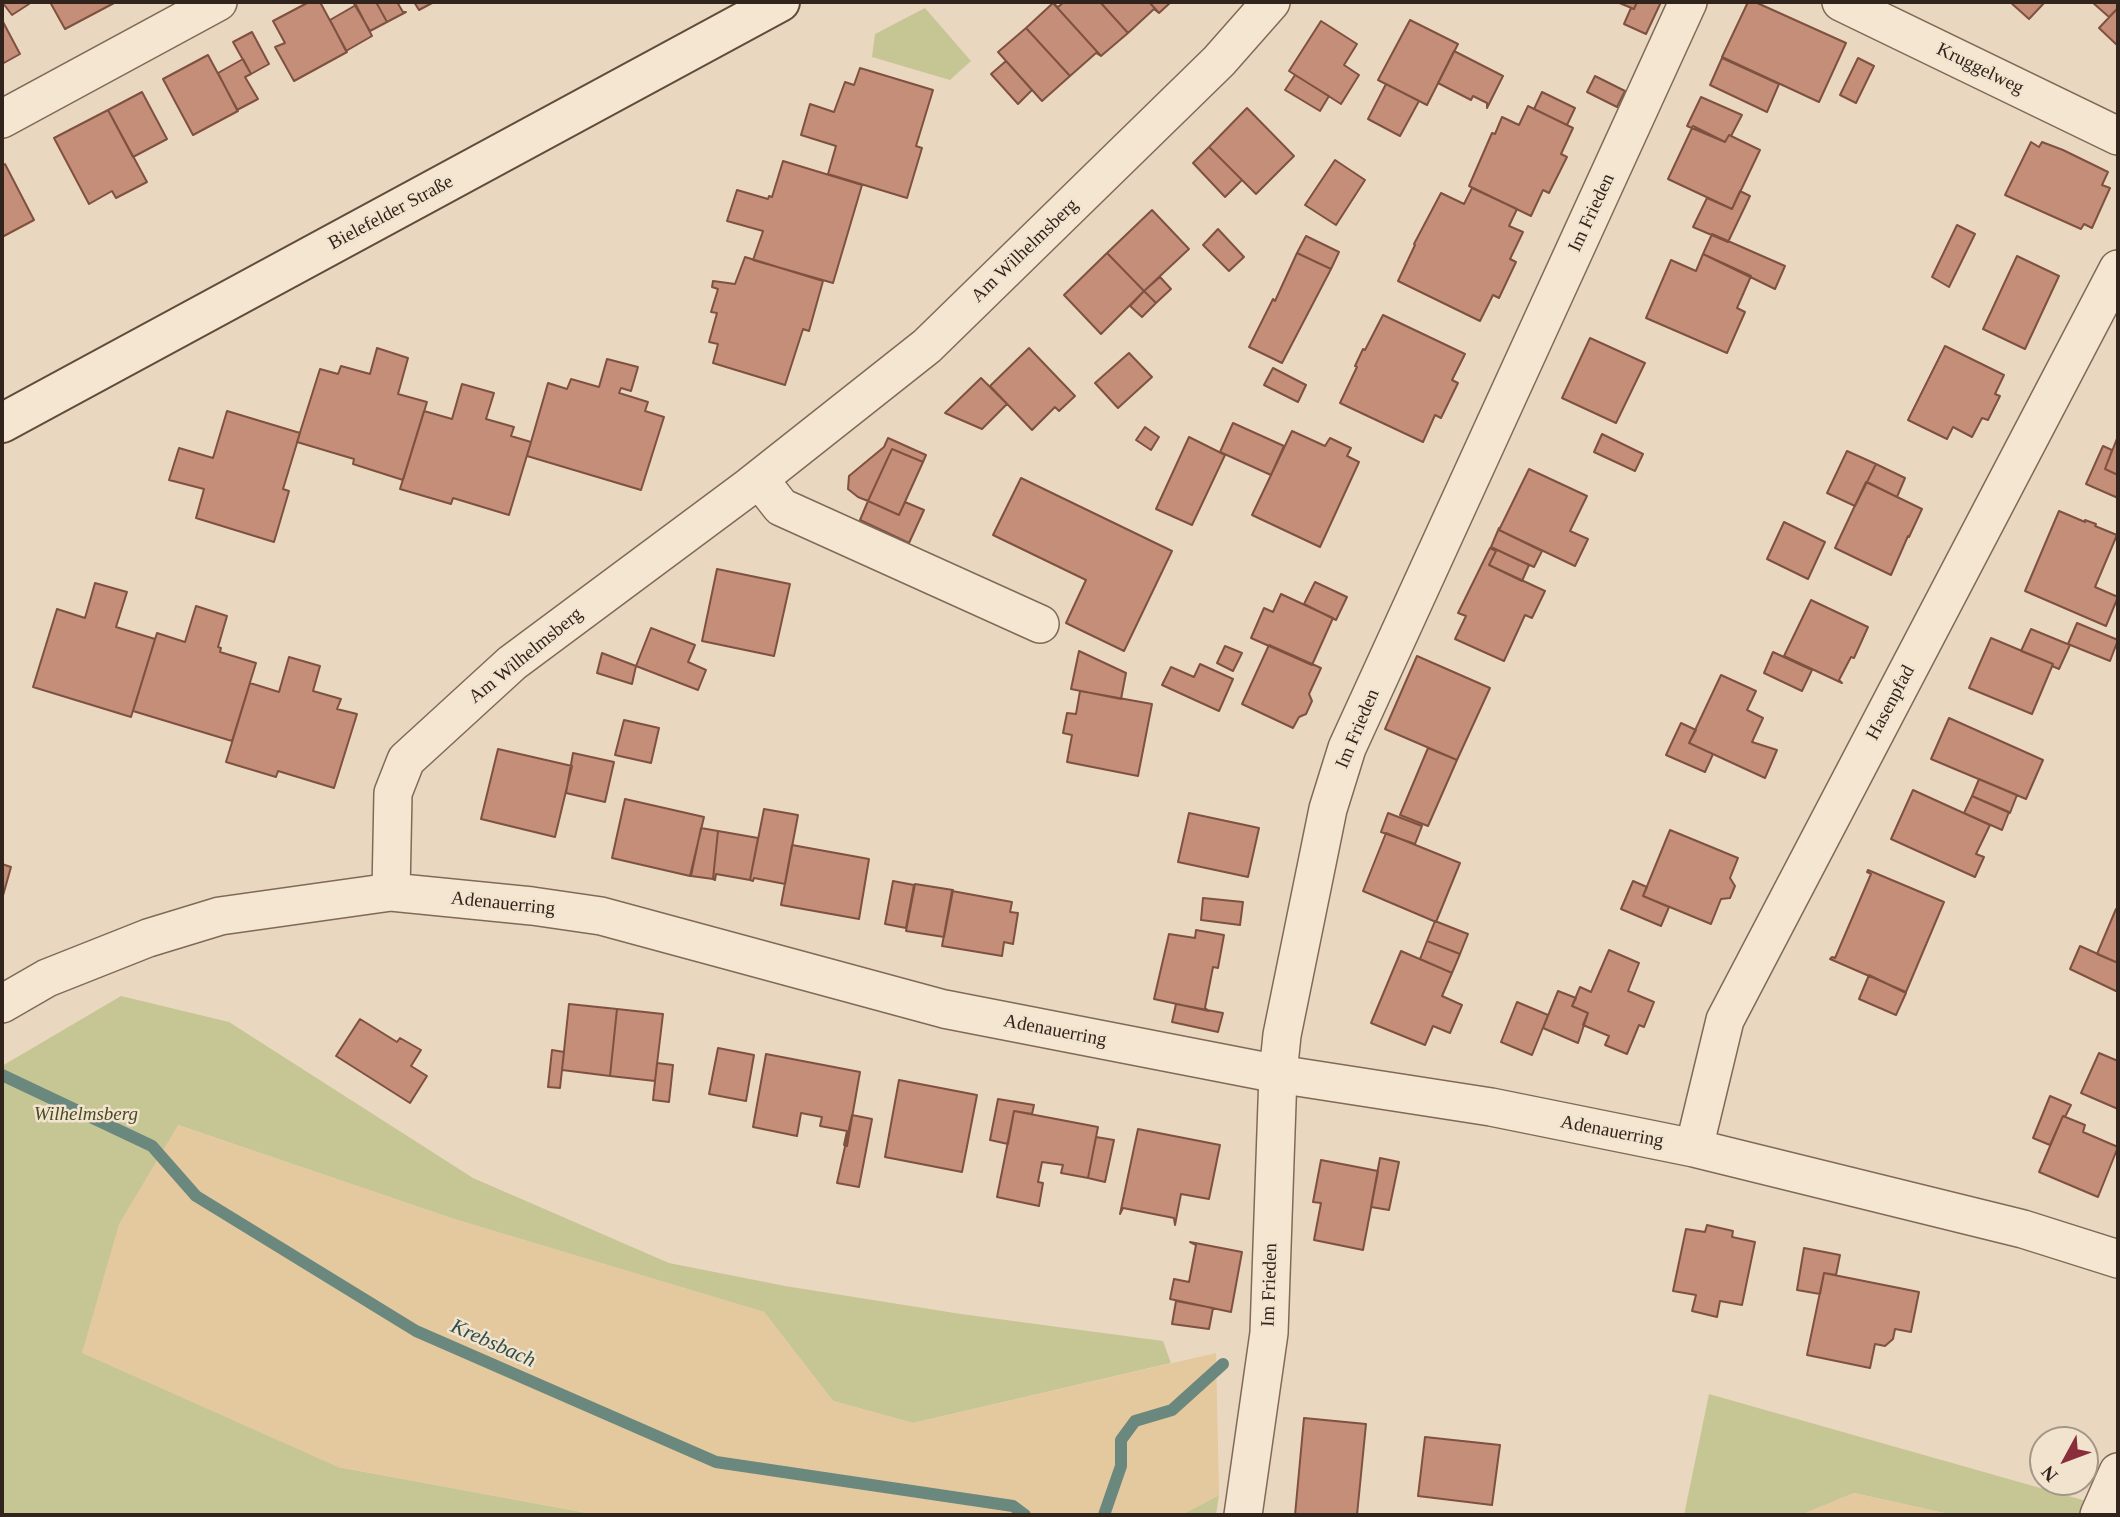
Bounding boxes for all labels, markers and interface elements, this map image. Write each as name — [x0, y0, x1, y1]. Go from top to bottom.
street label: Kruggelweg — [1933, 38, 2027, 100]
street label: Im Frieden — [1564, 170, 1620, 256]
street label: Bielefelder Straße — [325, 171, 457, 255]
street label: Am Wilhelmsberg — [967, 194, 1083, 308]
street label: Am Wilhelmsberg — [465, 603, 587, 709]
street label: Hasenpfad — [1862, 662, 1920, 744]
street label: Im Frieden — [1331, 686, 1385, 772]
street label: Adenauerring — [450, 887, 556, 921]
street label: Adenauerring — [1002, 1010, 1108, 1052]
park label: Wilhelmsberg — [34, 1104, 138, 1126]
street label: Adenauerring — [1559, 1111, 1665, 1153]
street label: Im Frieden — [1257, 1243, 1283, 1327]
water label: Krebsbach — [447, 1314, 539, 1374]
north arrow — [2029, 1426, 2099, 1496]
text: N — [2037, 1462, 2062, 1486]

